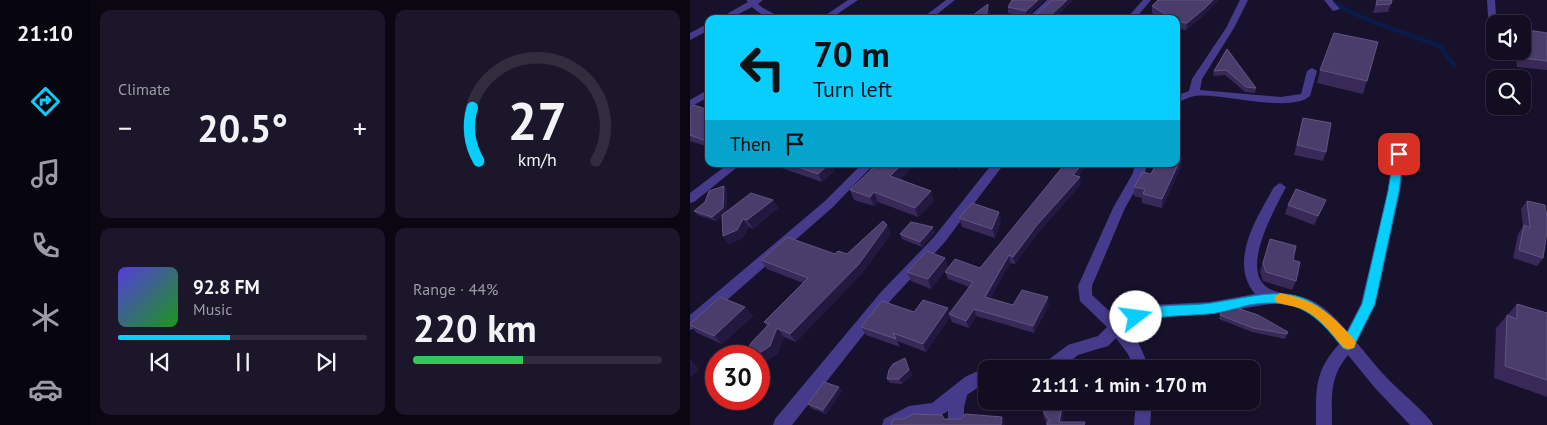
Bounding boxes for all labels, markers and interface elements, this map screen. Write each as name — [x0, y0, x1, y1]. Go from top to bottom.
map controls — [1486, 15, 1531, 115]
button: sound — [1486, 15, 1531, 60]
text: 21:10 — [17, 19, 73, 47]
text: 70 m — [813, 31, 890, 77]
icon: left — [730, 35, 795, 100]
button: search — [1486, 70, 1531, 115]
text: Turn left — [813, 75, 892, 103]
text: Climate — [118, 79, 170, 99]
icon: directions — [28, 84, 63, 119]
text: 27 — [508, 87, 567, 154]
text: 20.5° — [197, 103, 288, 152]
text: − — [118, 109, 132, 146]
text: + — [353, 109, 367, 146]
icon: arrive — [781, 130, 809, 158]
text: Then — [730, 132, 771, 156]
pin — [1378, 133, 1420, 175]
icon: arrive — [1385, 140, 1413, 168]
text: km/h — [518, 148, 557, 171]
icon: music — [28, 156, 63, 191]
icon: phone — [28, 228, 63, 263]
text: 92.8 FM — [193, 275, 260, 299]
text: Range · 44% — [413, 279, 498, 299]
position arrow — [1109, 290, 1161, 342]
text: Music — [193, 299, 233, 319]
icon: climate — [28, 300, 63, 335]
text: 220 km — [413, 303, 537, 352]
speed limit sign: 30 — [705, 345, 770, 410]
icon: previous — [146, 348, 174, 376]
icon: pause — [229, 348, 257, 376]
icon: next — [312, 348, 340, 376]
icon: car — [28, 372, 63, 407]
text: 21:11 · 1 min · 170 m — [1031, 373, 1207, 397]

